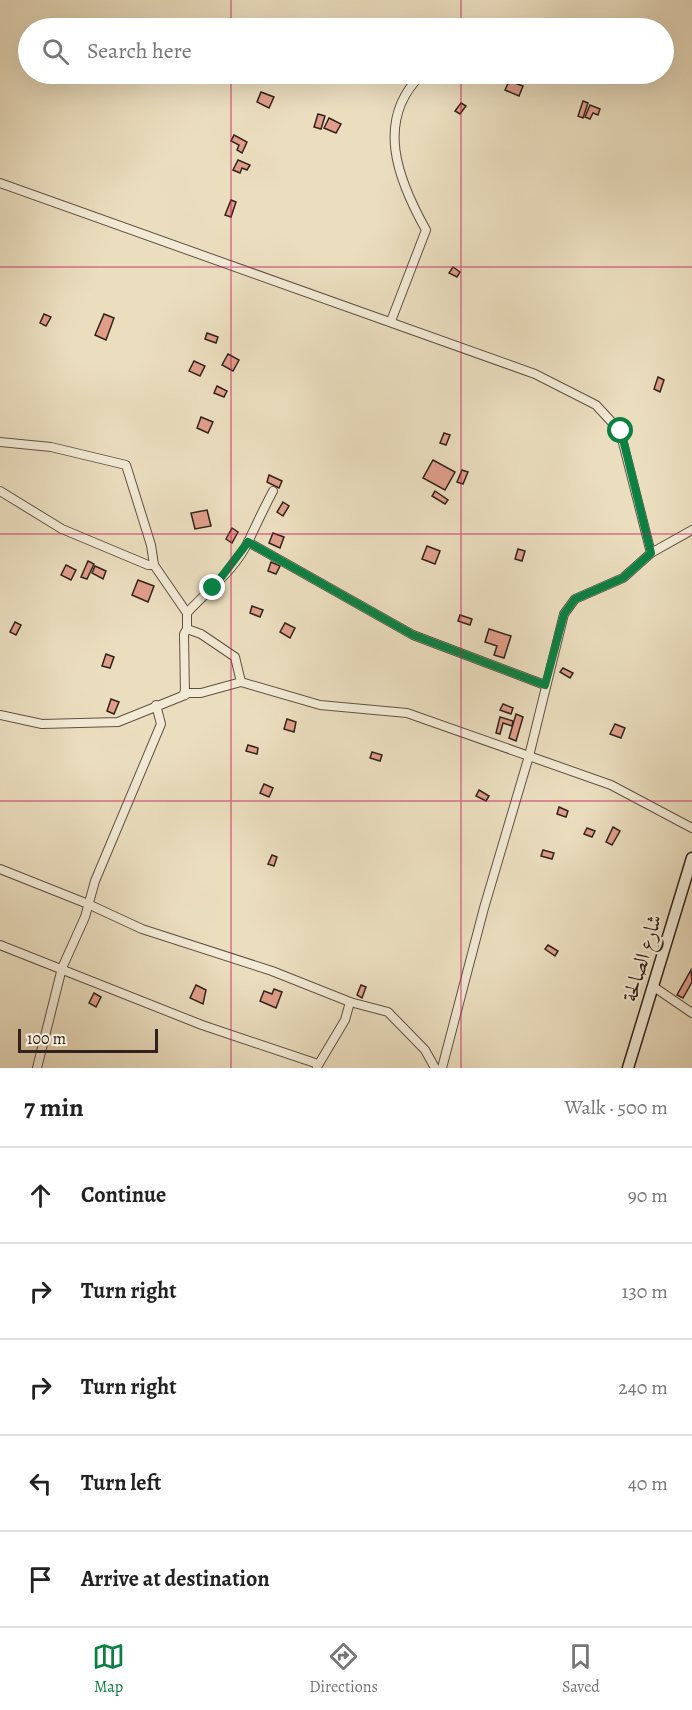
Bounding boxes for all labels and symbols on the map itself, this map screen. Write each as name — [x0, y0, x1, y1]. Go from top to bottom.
route start — [607, 417, 633, 443]
route end — [199, 574, 225, 600]
street label: شارع الصالحة — [615, 911, 672, 1006]
scale bar — [18, 1026, 158, 1054]

